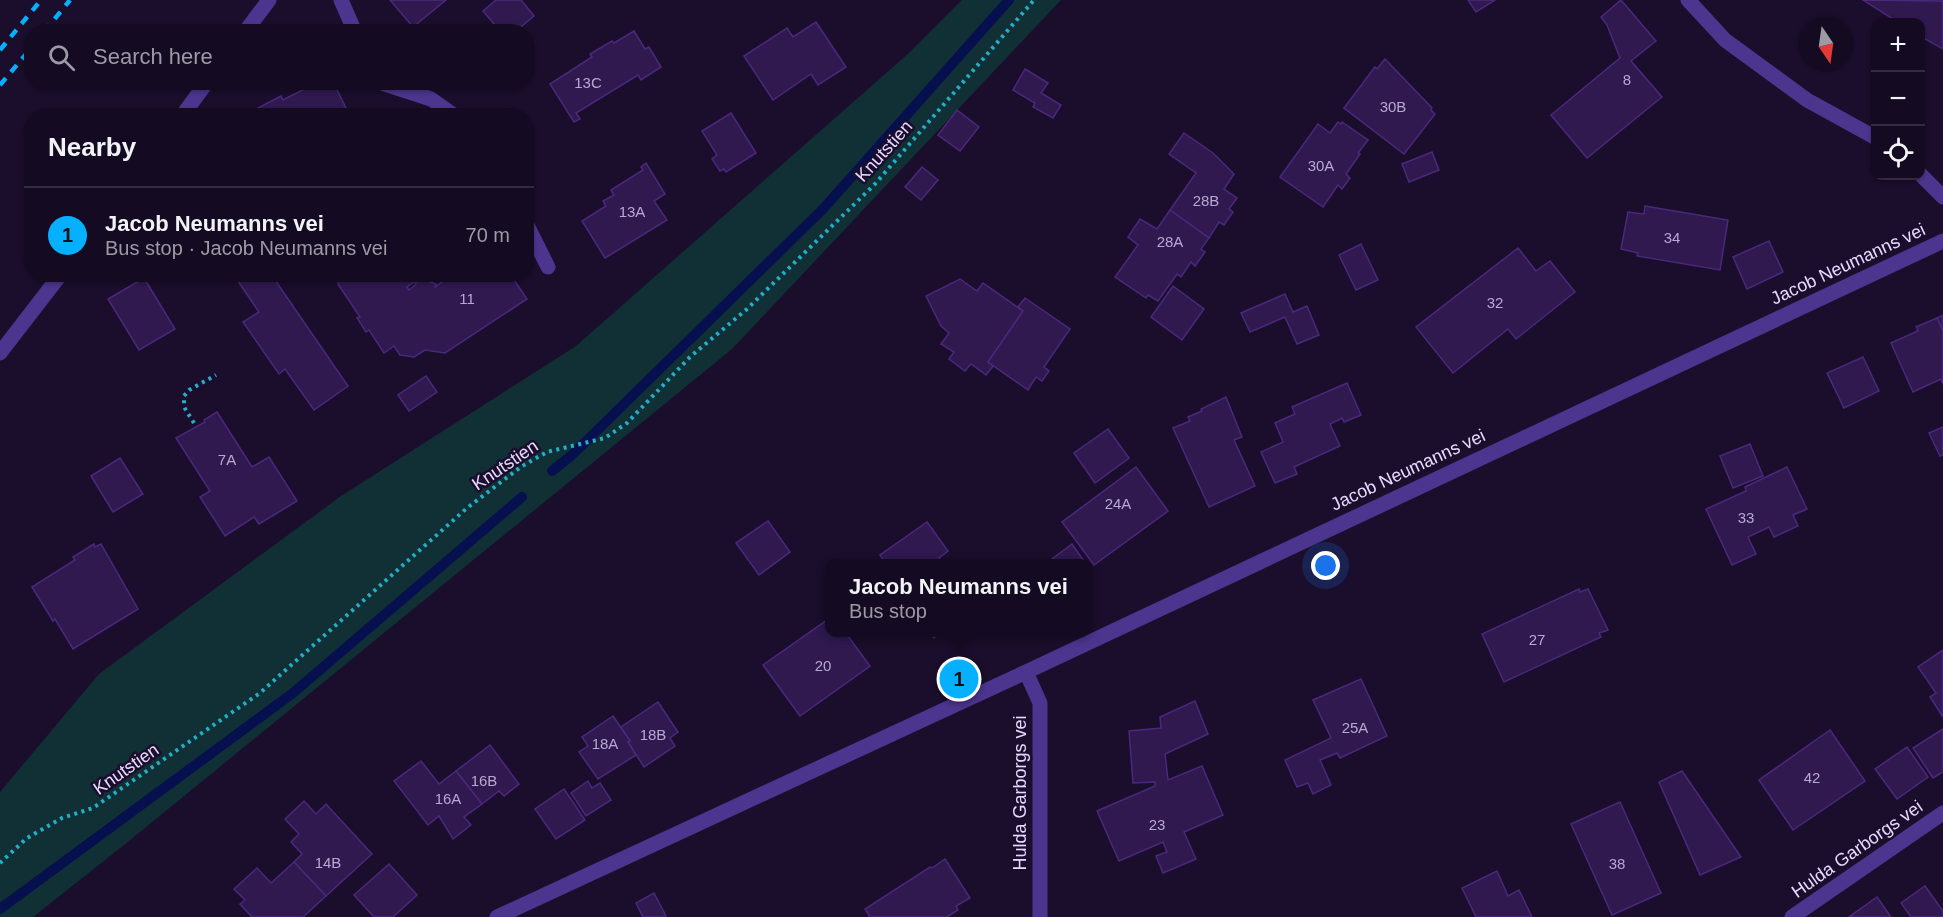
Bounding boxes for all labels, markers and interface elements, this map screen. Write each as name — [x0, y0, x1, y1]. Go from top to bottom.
north arrow — [1799, 18, 1853, 72]
map controls — [1871, 18, 1925, 180]
button: + — [1871, 18, 1925, 72]
search box — [24, 24, 534, 90]
icon: search — [45, 41, 78, 74]
text: Search here — [93, 44, 213, 69]
house number: 8 — [1623, 71, 1631, 88]
button: − — [1871, 72, 1925, 126]
house number: 13C — [574, 74, 602, 91]
house number: 30B — [1380, 98, 1406, 115]
street label: Knutstien — [851, 116, 917, 186]
button: locate — [1871, 126, 1925, 180]
text: Nearby — [48, 132, 136, 162]
house number: 30A — [1308, 157, 1334, 174]
house number: 28B — [1193, 192, 1219, 209]
house number: 13A — [619, 203, 645, 220]
text: Jacob Neumanns vei — [105, 211, 324, 236]
street label: Jacob Neumanns vei — [1768, 219, 1928, 309]
text: 1 — [62, 224, 73, 246]
text: 70 m — [466, 224, 510, 246]
house number: 34 — [1664, 229, 1680, 246]
house number: 28A — [1157, 233, 1183, 250]
text: Bus stop · Jacob Neumanns vei — [105, 237, 387, 259]
house number: 11 — [459, 290, 475, 307]
house number: 32 — [1487, 294, 1503, 311]
street label: Jacob Neumanns vei — [1328, 425, 1488, 515]
street label: Knutstien — [468, 436, 542, 494]
house number: 7A — [218, 451, 236, 468]
house number: 24A — [1105, 495, 1131, 512]
house number: 33 — [1738, 509, 1754, 526]
your location — [1311, 551, 1340, 580]
popup — [825, 559, 1092, 637]
text: Jacob Neumanns vei — [849, 574, 1068, 599]
text: Bus stop — [849, 600, 927, 622]
house number: 27 — [1529, 631, 1545, 648]
pin: 1 — [940, 656, 978, 702]
house number: 20 — [815, 657, 831, 674]
street label: Hulda Garborgs vei — [1010, 715, 1030, 871]
house number: 25A — [1342, 719, 1368, 736]
house number: 18B — [640, 726, 666, 743]
house number: 18A — [592, 735, 618, 752]
street label: Knutstien — [90, 739, 162, 799]
house number: 42 — [1804, 769, 1820, 786]
house number: 16B — [471, 772, 497, 789]
house number: 16A — [435, 790, 461, 807]
street label: Hulda Garborgs vei — [1788, 796, 1926, 902]
house number: 23 — [1149, 816, 1165, 833]
house number: 14B — [315, 854, 341, 871]
house number: 38 — [1609, 855, 1625, 872]

